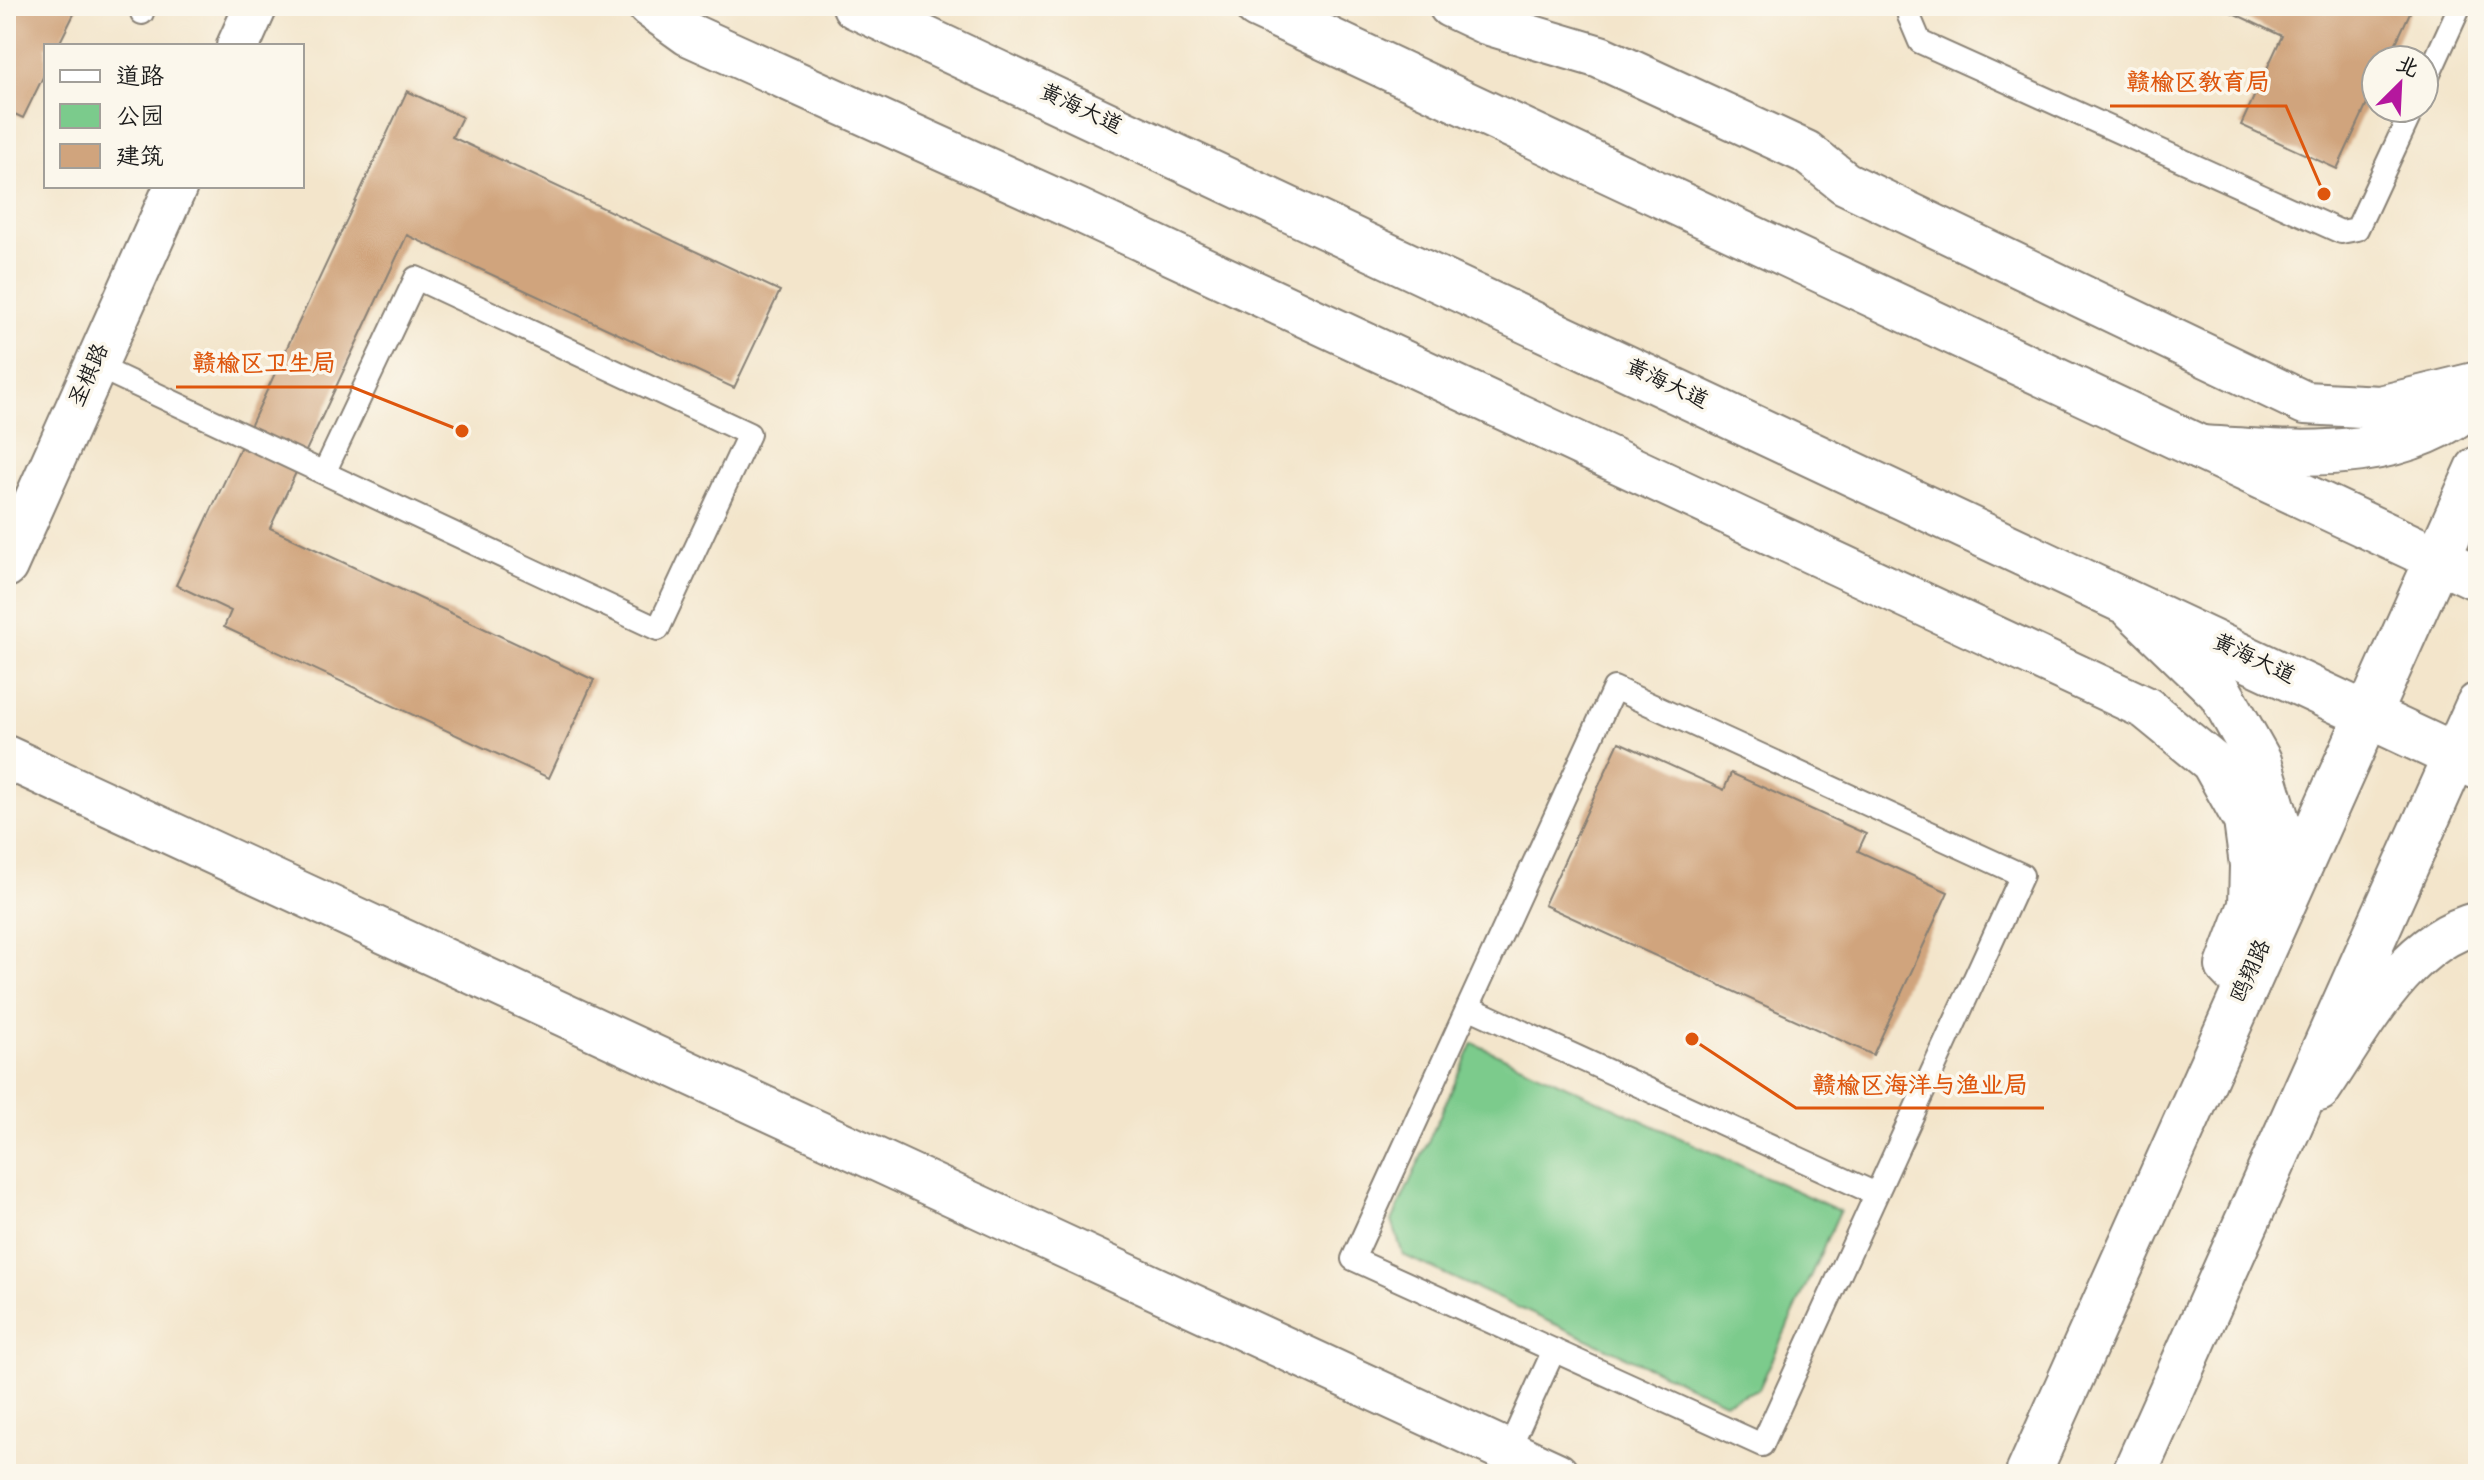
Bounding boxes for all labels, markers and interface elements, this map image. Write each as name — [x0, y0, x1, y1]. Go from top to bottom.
legend — [44, 44, 304, 188]
north arrow — [2360, 44, 2440, 124]
text: 北 — [2391, 53, 2422, 86]
callout: 赣榆区教育局 — [2110, 58, 2286, 106]
text: 道路 — [116, 63, 164, 94]
text: 赣榆区教育局 — [2126, 70, 2270, 100]
street label: 黄海大道 — [1035, 80, 1126, 141]
text: 公园 — [116, 105, 164, 134]
text: 建筑 — [116, 144, 164, 174]
callout: 赣榆区卫生局 — [176, 339, 352, 387]
street label: 圣棋路 — [64, 340, 116, 411]
text: 赣榆区卫生局 — [192, 351, 336, 381]
street label: 黄海大道 — [1621, 355, 1712, 416]
street label: 黄海大道 — [2208, 630, 2299, 691]
street label: 鸥翔路 — [2226, 936, 2278, 1007]
callout: 赣榆区海洋与渔业局 — [1796, 1060, 2044, 1108]
text: 赣榆区海洋与渔业局 — [1812, 1073, 2028, 1103]

